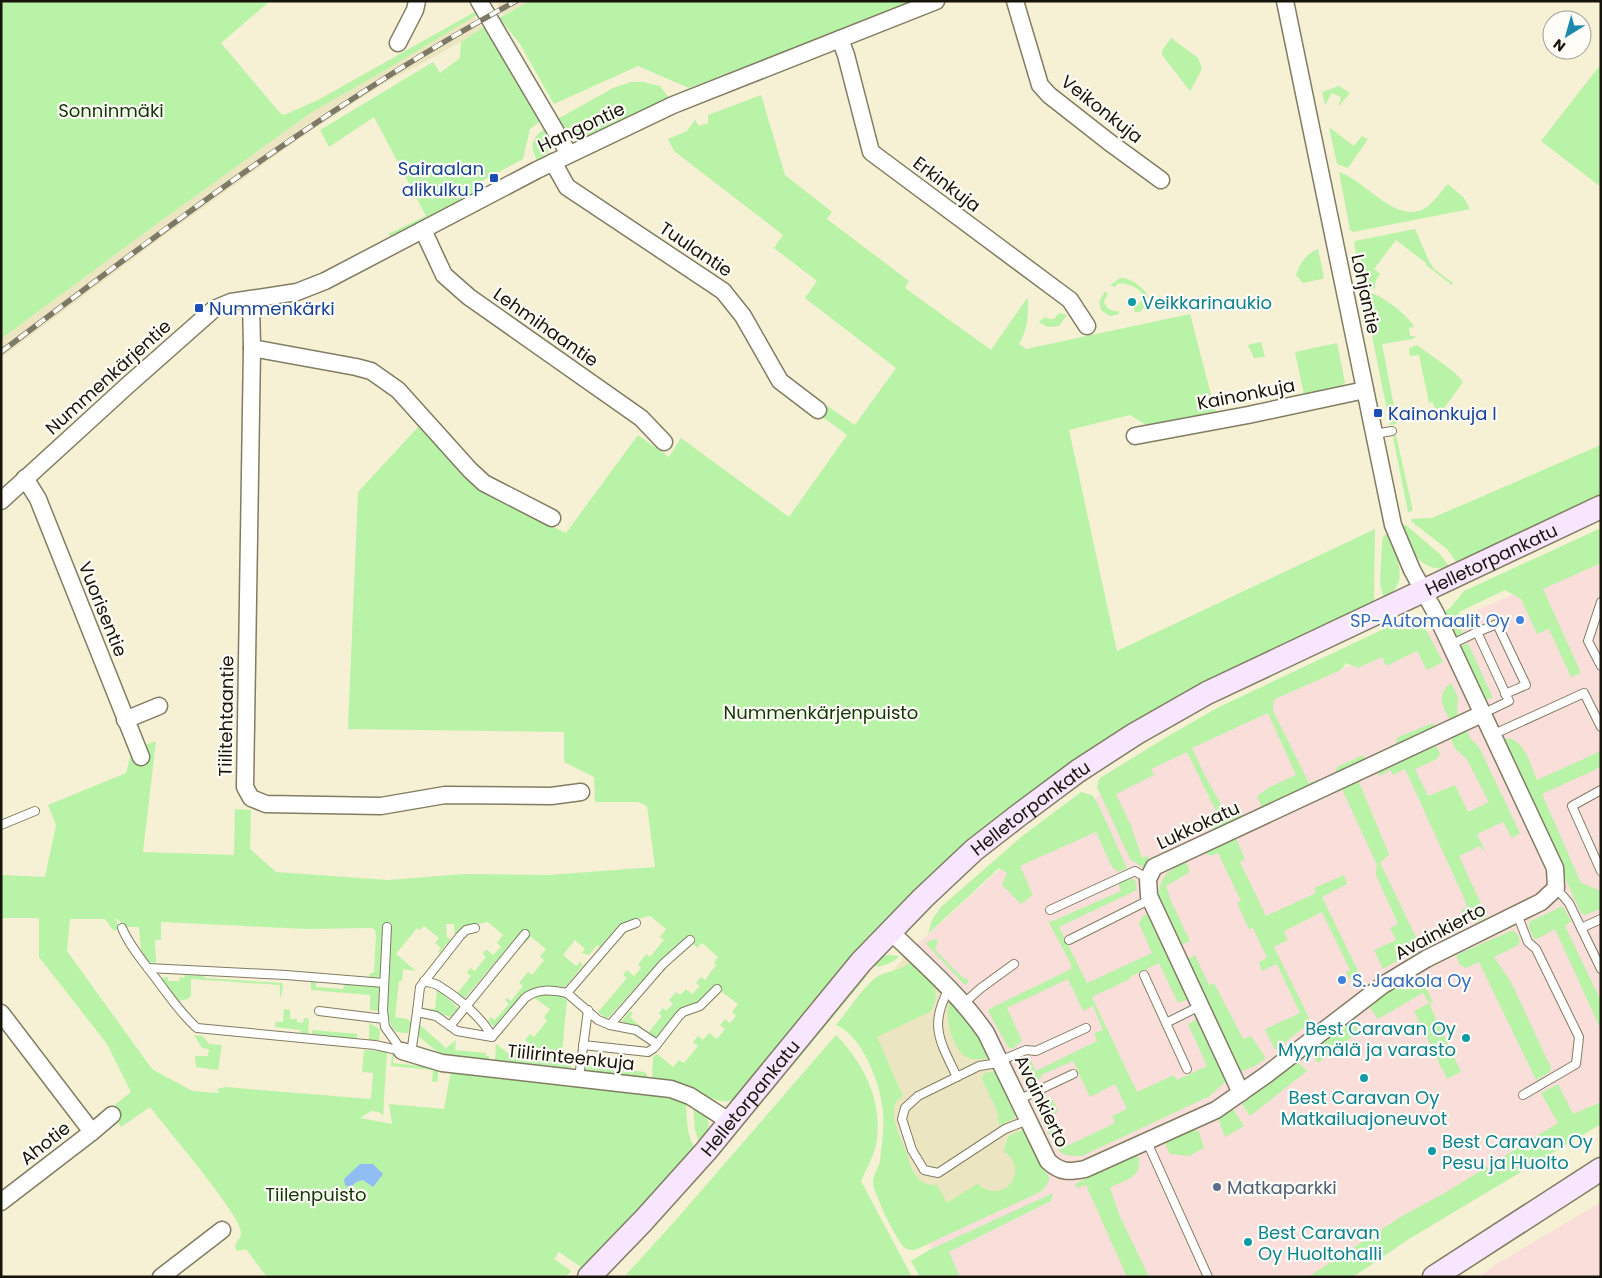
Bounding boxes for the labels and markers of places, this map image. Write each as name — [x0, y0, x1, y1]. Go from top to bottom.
place label: Sairaalan alikulku P — [398, 156, 484, 202]
marker: Sairaalan alikulku P — [488, 172, 500, 184]
place label: Veikkarinaukio — [1142, 290, 1272, 315]
place label: Nummenkärki — [209, 296, 335, 321]
marker: Veikkarinaukio — [1126, 296, 1138, 308]
marker: Nummenkärki — [193, 302, 205, 314]
place label: Kainonkuja I — [1388, 401, 1497, 426]
marker: Kainonkuja I — [1372, 407, 1384, 419]
place label: SP-Automaalit Oy — [1350, 608, 1510, 633]
marker: SP-Automaalit Oy — [1514, 614, 1526, 626]
place label: S. Jaakola Oy — [1352, 968, 1472, 993]
marker: S. Jaakola Oy — [1336, 974, 1348, 986]
place label: Best Caravan Oy Myymälä ja varasto — [1278, 1016, 1456, 1062]
marker: Best Caravan Oy Myymälä ja varasto — [1460, 1032, 1472, 1044]
marker: Best Caravan Oy Matkailuajoneuvot — [1358, 1072, 1370, 1084]
place label: Best Caravan Oy Matkailuajoneuvot — [1281, 1085, 1447, 1131]
place label: Best Caravan Oy Pesu ja Huolto — [1442, 1129, 1593, 1175]
marker: Best Caravan Oy Pesu ja Huolto — [1426, 1145, 1438, 1157]
place label: Matkaparkki — [1227, 1175, 1337, 1200]
marker: Matkaparkki — [1211, 1181, 1223, 1193]
place label: Best Caravan Oy Huoltohalli — [1258, 1220, 1382, 1266]
marker: Best Caravan Oy Huoltohalli — [1242, 1236, 1254, 1248]

